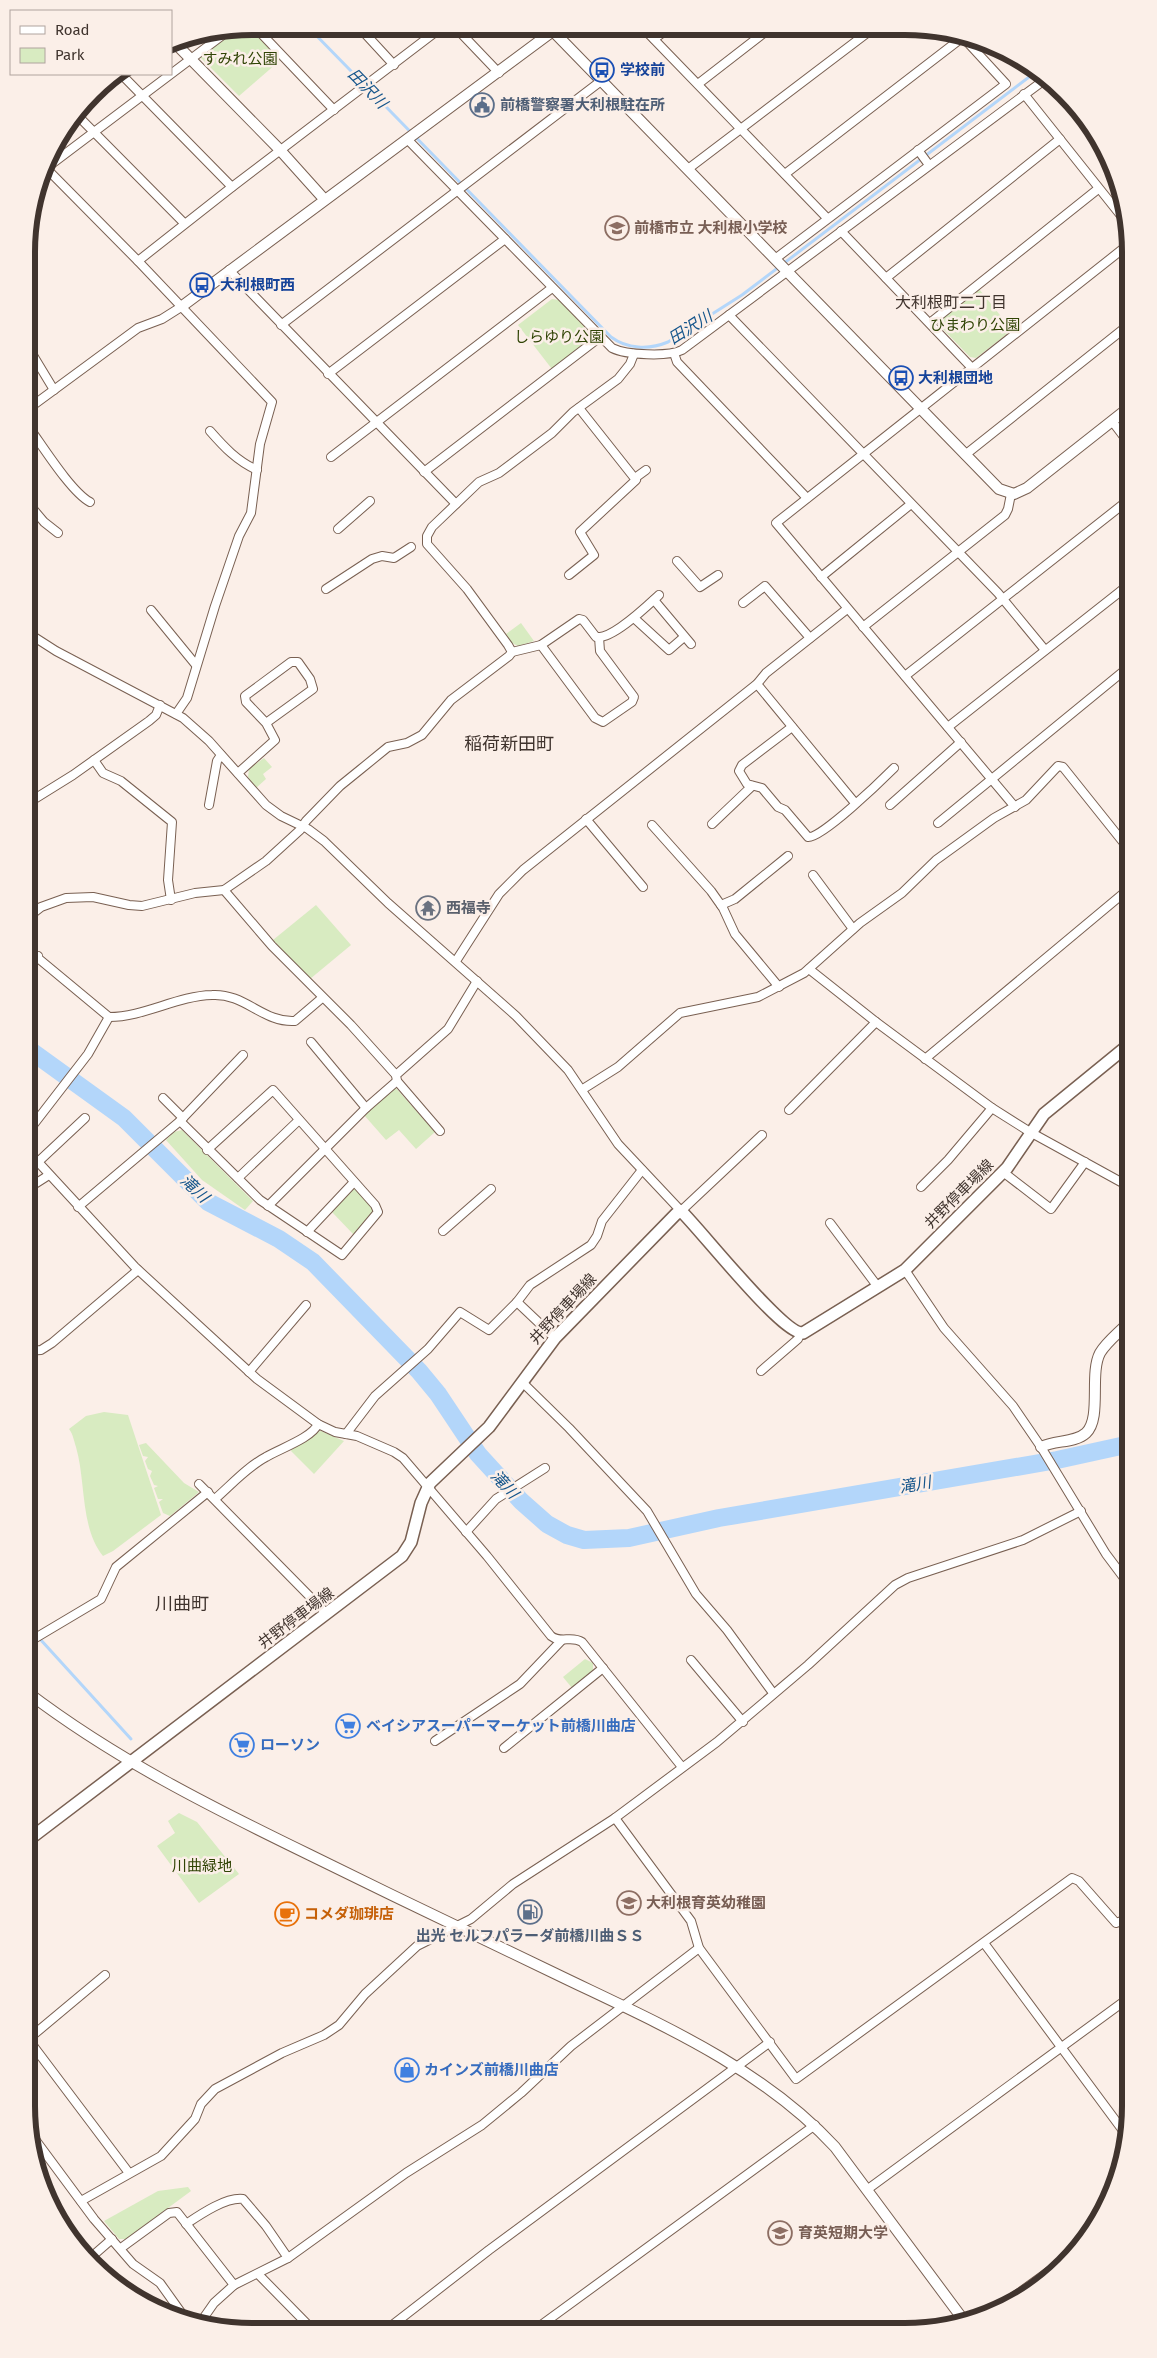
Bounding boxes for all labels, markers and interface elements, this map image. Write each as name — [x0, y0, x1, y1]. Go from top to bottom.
legend — [10, 10, 172, 75]
text: Road — [55, 21, 90, 39]
text: Park — [55, 46, 85, 64]
park label: すみれ公園 — [202, 50, 278, 68]
bus stop icon: 学校前 — [589, 57, 615, 83]
place label: 学校前 — [620, 61, 665, 79]
water label: 田沢川 — [344, 64, 393, 114]
public building icon: 前橋警察署大利根駐在所 — [469, 92, 495, 118]
place label: 前橋警察署大利根駐在所 — [500, 96, 665, 114]
school or university icon: 前橋市立 大利根小学校 — [604, 215, 630, 241]
place label: 前橋市立 大利根小学校 — [634, 219, 788, 237]
bus stop icon: 大利根町西 — [189, 272, 215, 298]
place label: 大利根町西 — [220, 276, 295, 294]
district label: 大利根町二丁目 — [895, 293, 1007, 312]
water label: 田沢川 — [665, 306, 717, 348]
park label: ひまわり公園 — [930, 316, 1020, 334]
park label: しらゆり公園 — [514, 328, 604, 346]
bus stop icon: 大利根団地 — [888, 365, 914, 391]
place label: 大利根団地 — [918, 369, 993, 387]
district label: 稲荷新田町 — [464, 733, 554, 755]
temple icon: 西福寺 — [415, 895, 441, 921]
place label: 西福寺 — [446, 899, 491, 917]
street label: 井野停車場線 — [921, 1156, 997, 1232]
water label: 滝川 — [176, 1171, 214, 1208]
street label: 井野停車場線 — [526, 1270, 600, 1348]
water label: 滝川 — [487, 1466, 524, 1504]
water label: 滝川 — [898, 1472, 934, 1497]
street label: 井野停車場線 — [255, 1584, 337, 1652]
district label: 川曲町 — [155, 1593, 209, 1615]
supermarket icon: ベイシアスーパーマーケット前橋川曲店 — [335, 1713, 361, 1739]
place label: ベイシアスーパーマーケット前橋川曲店 — [366, 1717, 636, 1735]
supermarket icon: ローソン — [229, 1732, 255, 1758]
place label: ローソン — [260, 1736, 320, 1754]
park label: 川曲緑地 — [172, 1857, 232, 1875]
school or university icon: 大利根育英幼稚園 — [616, 1890, 642, 1916]
place label: 大利根育英幼稚園 — [646, 1894, 766, 1912]
fuel station icon: 出光 セルフパラーダ前橋川曲ＳＳ — [517, 1899, 543, 1925]
cafe icon: コメダ珈琲店 — [274, 1901, 300, 1927]
place label: コメダ珈琲店 — [304, 1905, 394, 1923]
place label: 出光 セルフパラーダ前橋川曲ＳＳ — [416, 1927, 644, 1945]
shop icon: カインズ前橋川曲店 — [394, 2057, 420, 2083]
place label: カインズ前橋川曲店 — [424, 2061, 559, 2079]
school or university icon: 育英短期大学 — [767, 2220, 793, 2246]
place label: 育英短期大学 — [798, 2224, 888, 2242]

